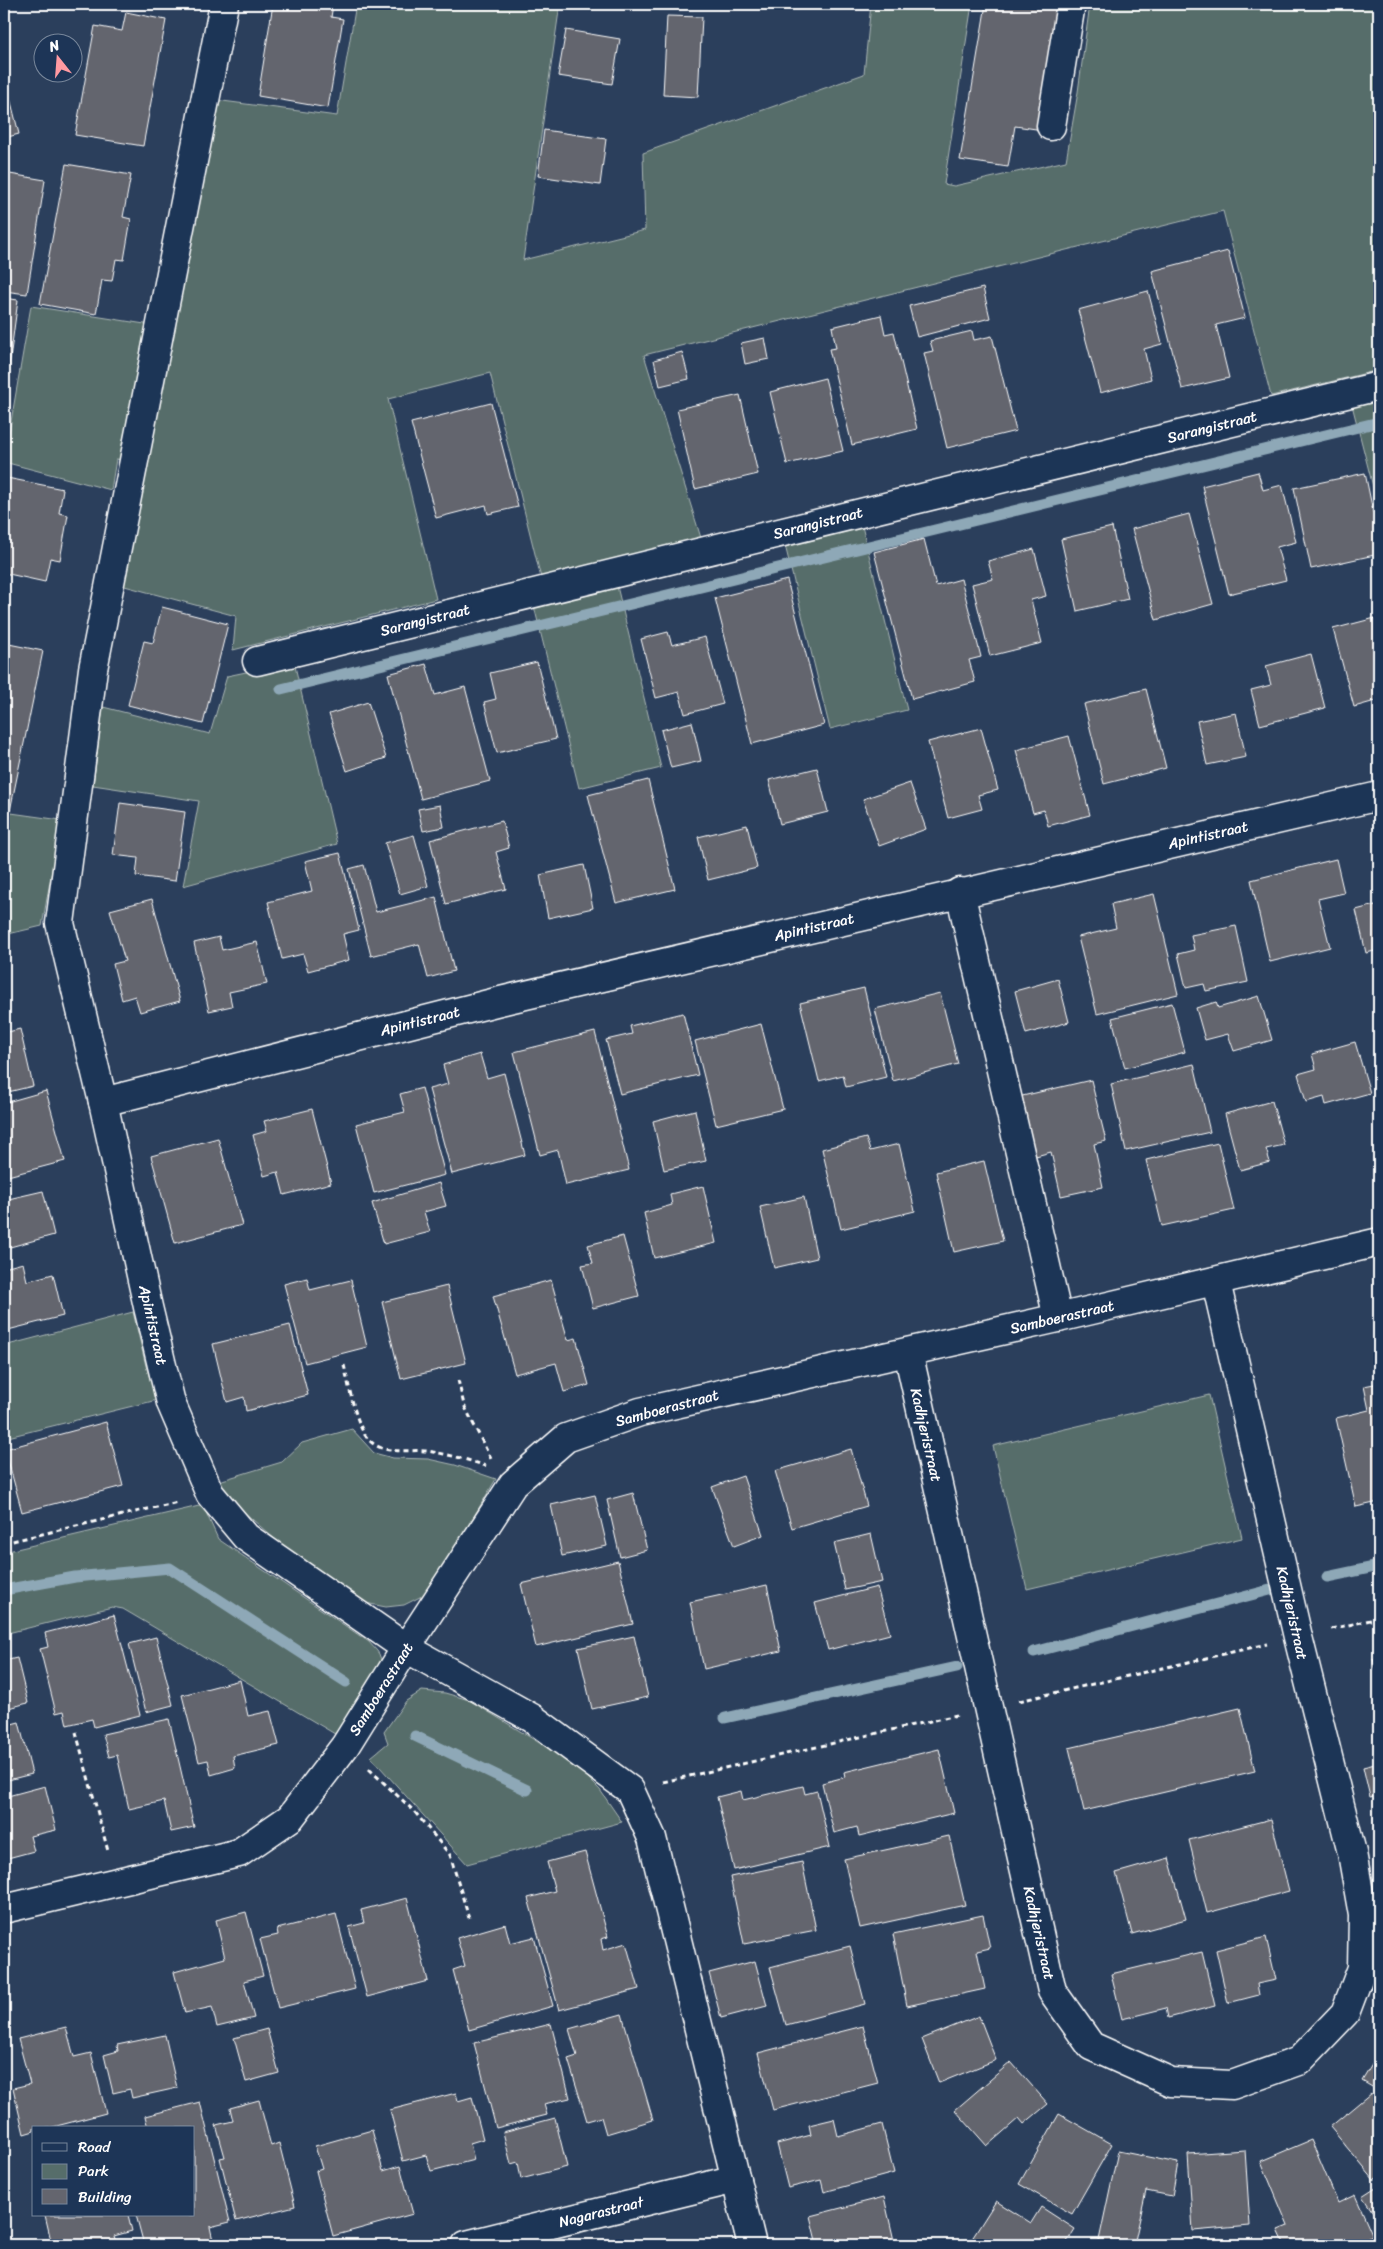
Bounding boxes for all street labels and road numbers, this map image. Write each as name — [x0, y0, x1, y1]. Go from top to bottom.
street label: Sarangistraat — [1164, 403, 1260, 451]
street label: Sarangistraat — [770, 499, 866, 547]
street label: Sarangistraat — [377, 596, 473, 644]
street label: Apintistraat — [1164, 813, 1251, 857]
street label: Apintistraat — [770, 905, 857, 949]
street label: Apintistraat — [376, 998, 463, 1044]
street label: Apintistraat — [131, 1281, 175, 1368]
street label: Samboerastraat — [1007, 1292, 1117, 1342]
street label: Samboerastraat — [612, 1382, 722, 1434]
street label: Kadhjeristraat — [903, 1386, 950, 1485]
street label: Kadhjeristraat — [1269, 1564, 1316, 1663]
street label: Samboerastraat — [342, 1637, 420, 1741]
street label: Kadhjeristraat — [1016, 1884, 1063, 1983]
street label: Nagarastraat — [556, 2189, 647, 2235]

